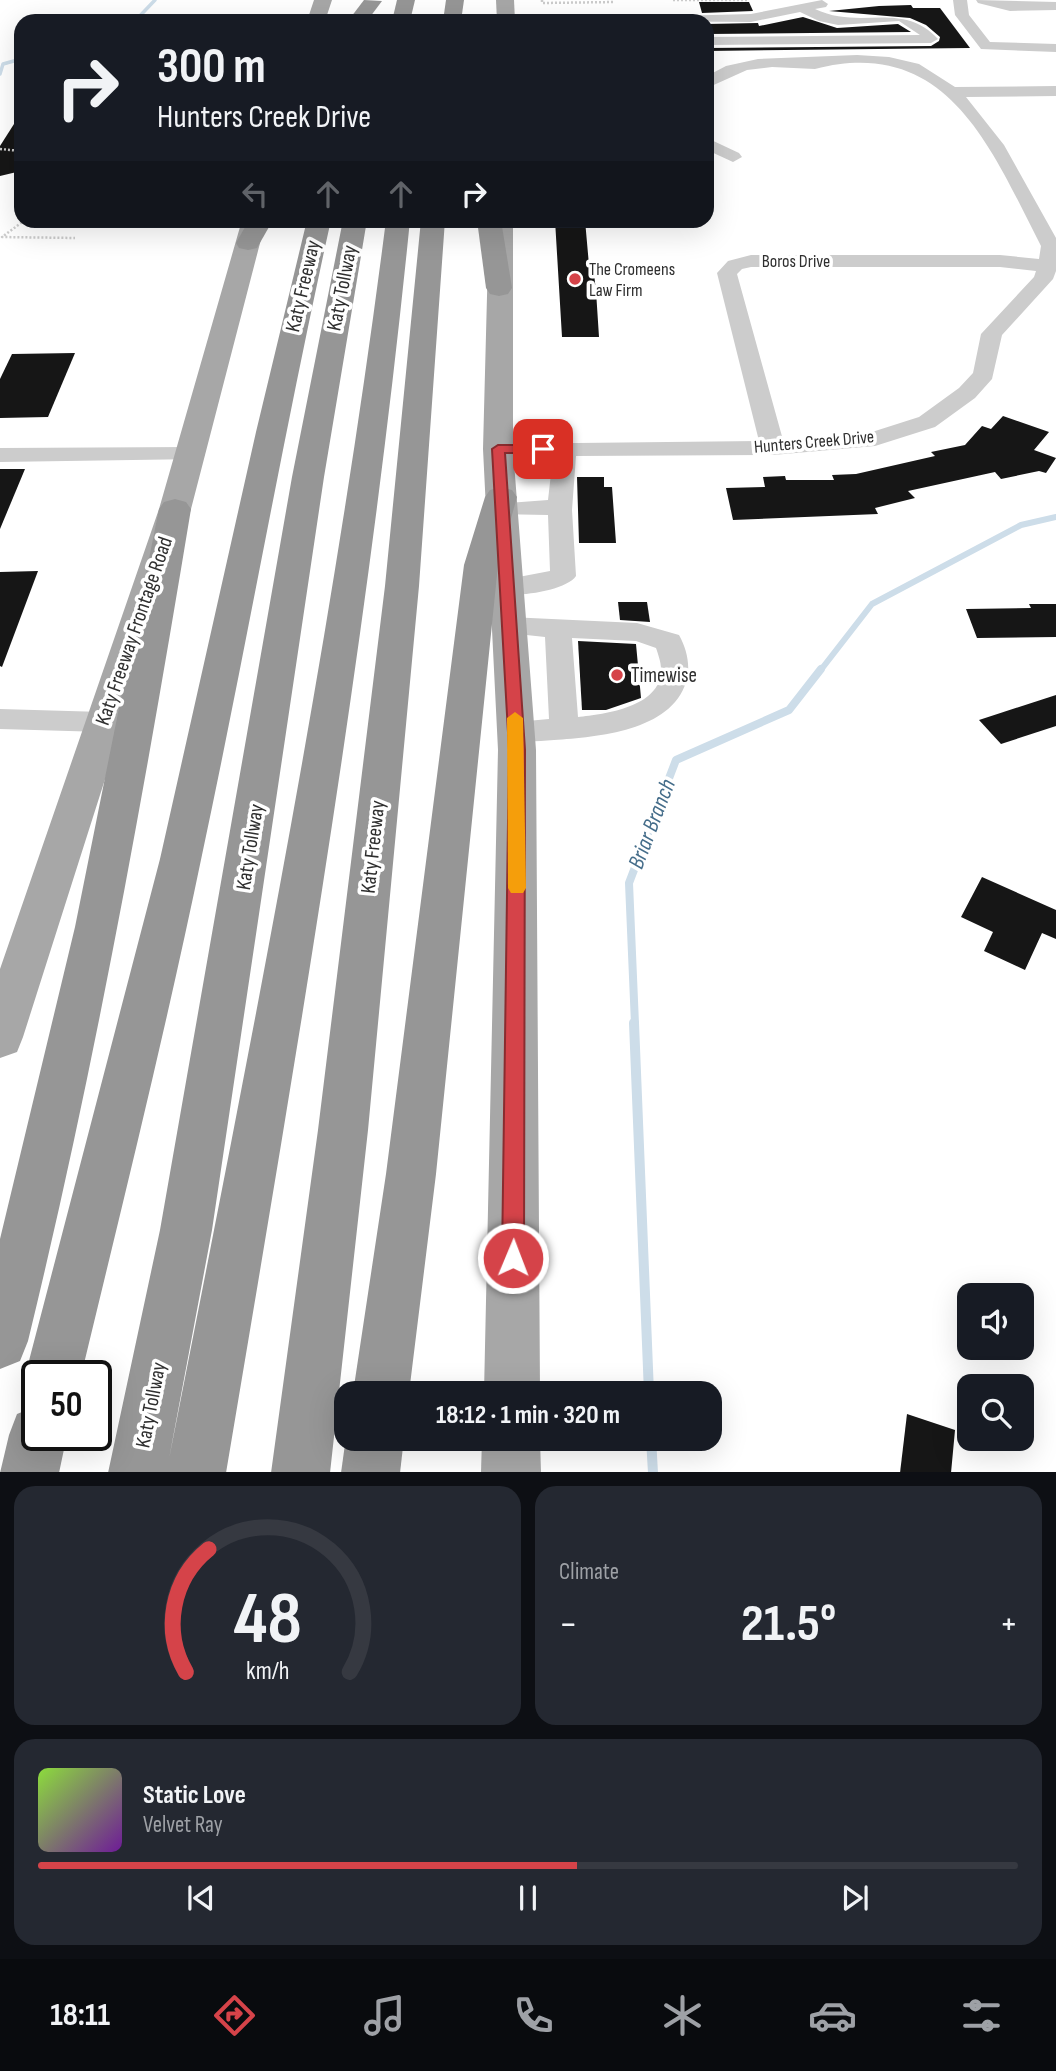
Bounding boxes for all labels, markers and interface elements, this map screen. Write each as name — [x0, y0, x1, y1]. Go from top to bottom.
text: 300 m — [157, 38, 266, 97]
icon: right — [42, 42, 133, 133]
text: Hunters Creek Drive — [157, 98, 371, 137]
icon: left — [236, 175, 274, 213]
icon: ahead — [309, 175, 347, 213]
icon: ahead — [382, 175, 420, 213]
icon: right — [455, 175, 493, 213]
street label: Katy Freeway — [280, 238, 326, 334]
street label: Katy Tollway — [321, 243, 363, 333]
street label: Boros Drive — [762, 251, 830, 272]
place label: The Cromeens Law Firm — [589, 259, 675, 301]
marker: The Cromeens Law Firm — [567, 271, 583, 287]
pin — [513, 419, 573, 479]
street label: Hunters Creek Drive — [753, 426, 875, 458]
icon: arrive — [524, 430, 562, 468]
street label: Katy Freeway Frontage Road — [90, 533, 178, 729]
place label: Timewise — [631, 663, 697, 688]
marker: Timewise — [609, 667, 625, 683]
water label: Briar Branch — [622, 775, 682, 873]
street label: Katy Freeway — [356, 799, 390, 895]
street label: Katy Tollway — [231, 802, 269, 892]
position arrow — [476, 1221, 550, 1295]
map controls — [957, 1283, 1034, 1451]
button: sound — [957, 1283, 1034, 1360]
speed limit sign: 50 — [21, 1360, 112, 1451]
street label: Katy Tollway — [130, 1360, 172, 1450]
button: search — [957, 1374, 1034, 1451]
text: 18:12 · 1 min · 320 m — [436, 1400, 620, 1431]
text: Climate — [559, 1558, 619, 1586]
text: 48 — [233, 1576, 302, 1664]
text: 21.5° — [741, 1593, 836, 1656]
text: − — [559, 1602, 578, 1647]
text: + — [999, 1602, 1018, 1647]
text: km/h — [246, 1655, 289, 1686]
text: Static Love — [143, 1780, 246, 1811]
text: Velvet Ray — [143, 1811, 223, 1839]
icon: previous — [182, 1879, 220, 1917]
icon: pause — [509, 1879, 547, 1917]
icon: next — [836, 1879, 874, 1917]
icon: directions — [210, 1991, 259, 2040]
icon: music — [360, 1991, 409, 2040]
icon: phone — [509, 1991, 558, 2040]
icon: climate — [658, 1991, 707, 2040]
icon: car — [808, 1991, 857, 2040]
icon: filters — [957, 1991, 1006, 2040]
text: 18:11 — [50, 1996, 110, 2035]

